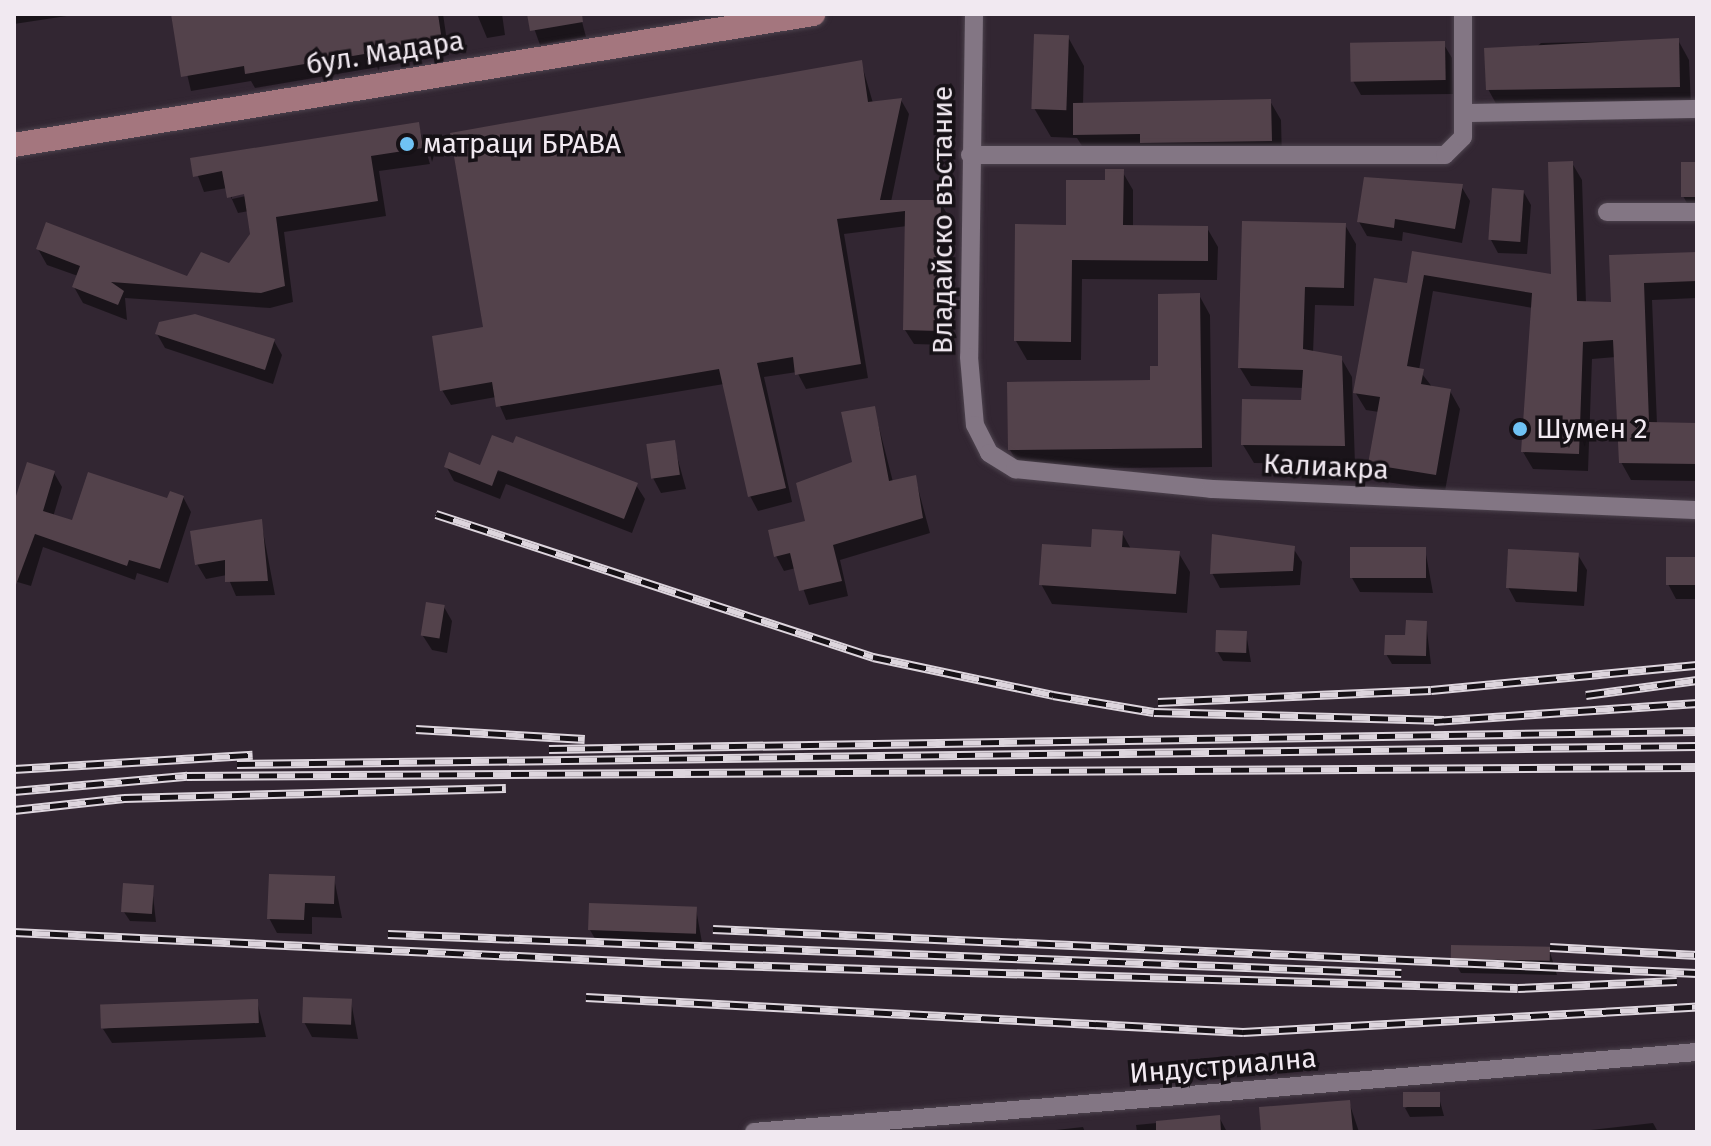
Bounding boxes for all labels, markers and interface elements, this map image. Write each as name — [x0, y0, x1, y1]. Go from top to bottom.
street label: бул. Мадара — [304, 24, 466, 82]
street label: Владайско въстание — [926, 86, 960, 354]
place label: матраци БРАВА — [423, 127, 621, 161]
marker: матраци БРАВА — [398, 135, 416, 153]
place label: Шумен 2 — [1536, 412, 1647, 446]
marker: Шумен 2 — [1511, 420, 1529, 438]
street label: Калиакра — [1262, 447, 1390, 487]
street label: Индустриална — [1128, 1041, 1318, 1091]

